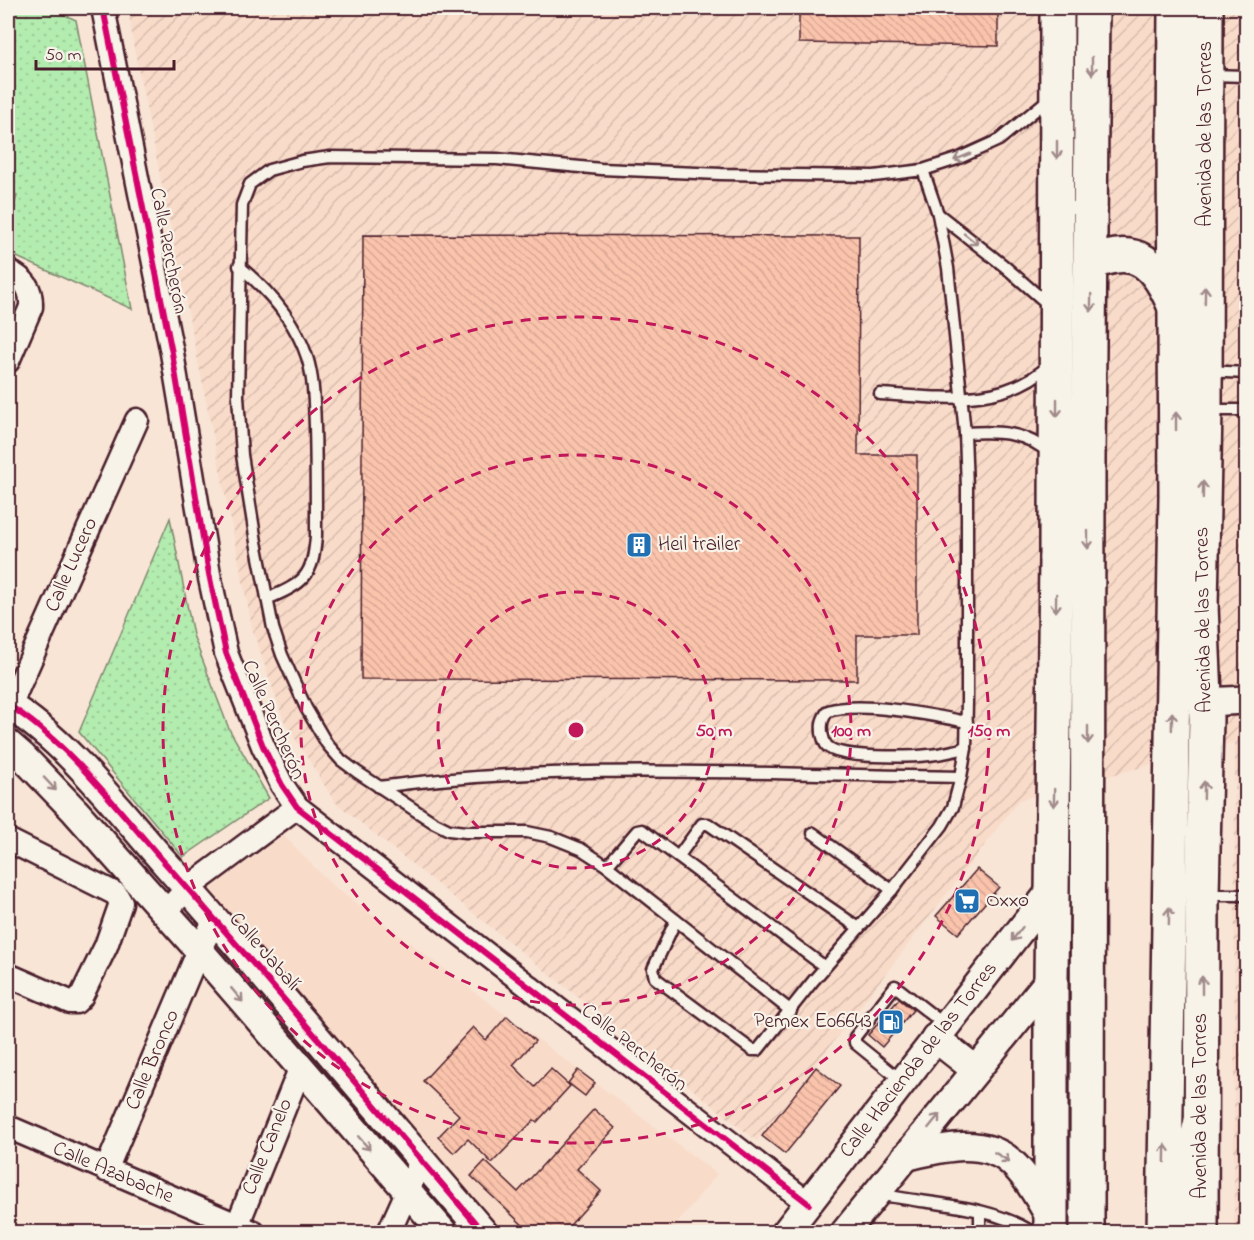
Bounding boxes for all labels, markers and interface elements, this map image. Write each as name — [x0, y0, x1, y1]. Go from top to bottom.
scale bar — [36, 33, 174, 71]
street label: Avenida de las Torres — [1191, 41, 1221, 227]
text: 50 m — [45, 43, 82, 69]
one-way arrow — [1086, 55, 1098, 75]
one-way arrow — [1051, 139, 1063, 159]
one-way arrow — [953, 152, 971, 163]
street label: Calle Percherón — [141, 185, 195, 317]
one-way arrow — [962, 233, 978, 246]
one-way arrow — [1199, 286, 1211, 306]
one-way arrow — [1085, 292, 1096, 312]
one-way arrow — [1051, 397, 1063, 417]
one-way arrow — [1170, 412, 1182, 432]
one-way arrow — [1197, 481, 1209, 501]
street label: Calle Lucero — [38, 513, 106, 617]
street label: Avenida de las Torres — [1187, 527, 1221, 713]
one-way arrow — [1082, 529, 1094, 549]
building icon: Heil trailer — [624, 530, 654, 560]
place label: Heil trailer — [658, 530, 741, 560]
one-way arrow — [1050, 592, 1062, 612]
street label: Calle Percherón — [233, 655, 313, 785]
one-way arrow — [1166, 712, 1178, 732]
text: 50 m — [696, 719, 732, 745]
text: 100 m — [831, 719, 871, 745]
text: 150 m — [968, 719, 1010, 745]
centre of rings — [566, 720, 586, 740]
one-way arrow — [1082, 724, 1094, 744]
one-way arrow — [43, 776, 57, 791]
one-way arrow — [1199, 781, 1210, 801]
one-way arrow — [1048, 787, 1060, 807]
supermarket icon: Oxxo — [952, 886, 982, 916]
place label: Oxxo — [986, 886, 1029, 916]
street label: Calle Jabalí — [221, 906, 307, 998]
one-way arrow — [1163, 907, 1175, 927]
one-way arrow — [1010, 926, 1023, 942]
street label: Calle Hacienda de las Torres — [833, 955, 1005, 1165]
one-way arrow — [1196, 976, 1208, 996]
one-way arrow — [230, 987, 244, 1002]
street label: Calle Percherón — [574, 997, 694, 1099]
street label: Calle Bronco — [118, 1005, 188, 1115]
place label: Pemex E06643 — [754, 1007, 872, 1037]
fuel station icon: Pemex E06643 — [876, 1007, 906, 1037]
street label: Avenida de las Torres — [1186, 1013, 1216, 1199]
street label: Calle Canelo — [235, 1094, 301, 1200]
one-way arrow — [928, 1113, 941, 1129]
street label: Calle Azabache — [48, 1134, 179, 1212]
one-way arrow — [357, 1135, 371, 1150]
one-way arrow — [1159, 1144, 1171, 1164]
one-way arrow — [993, 1151, 1010, 1163]

